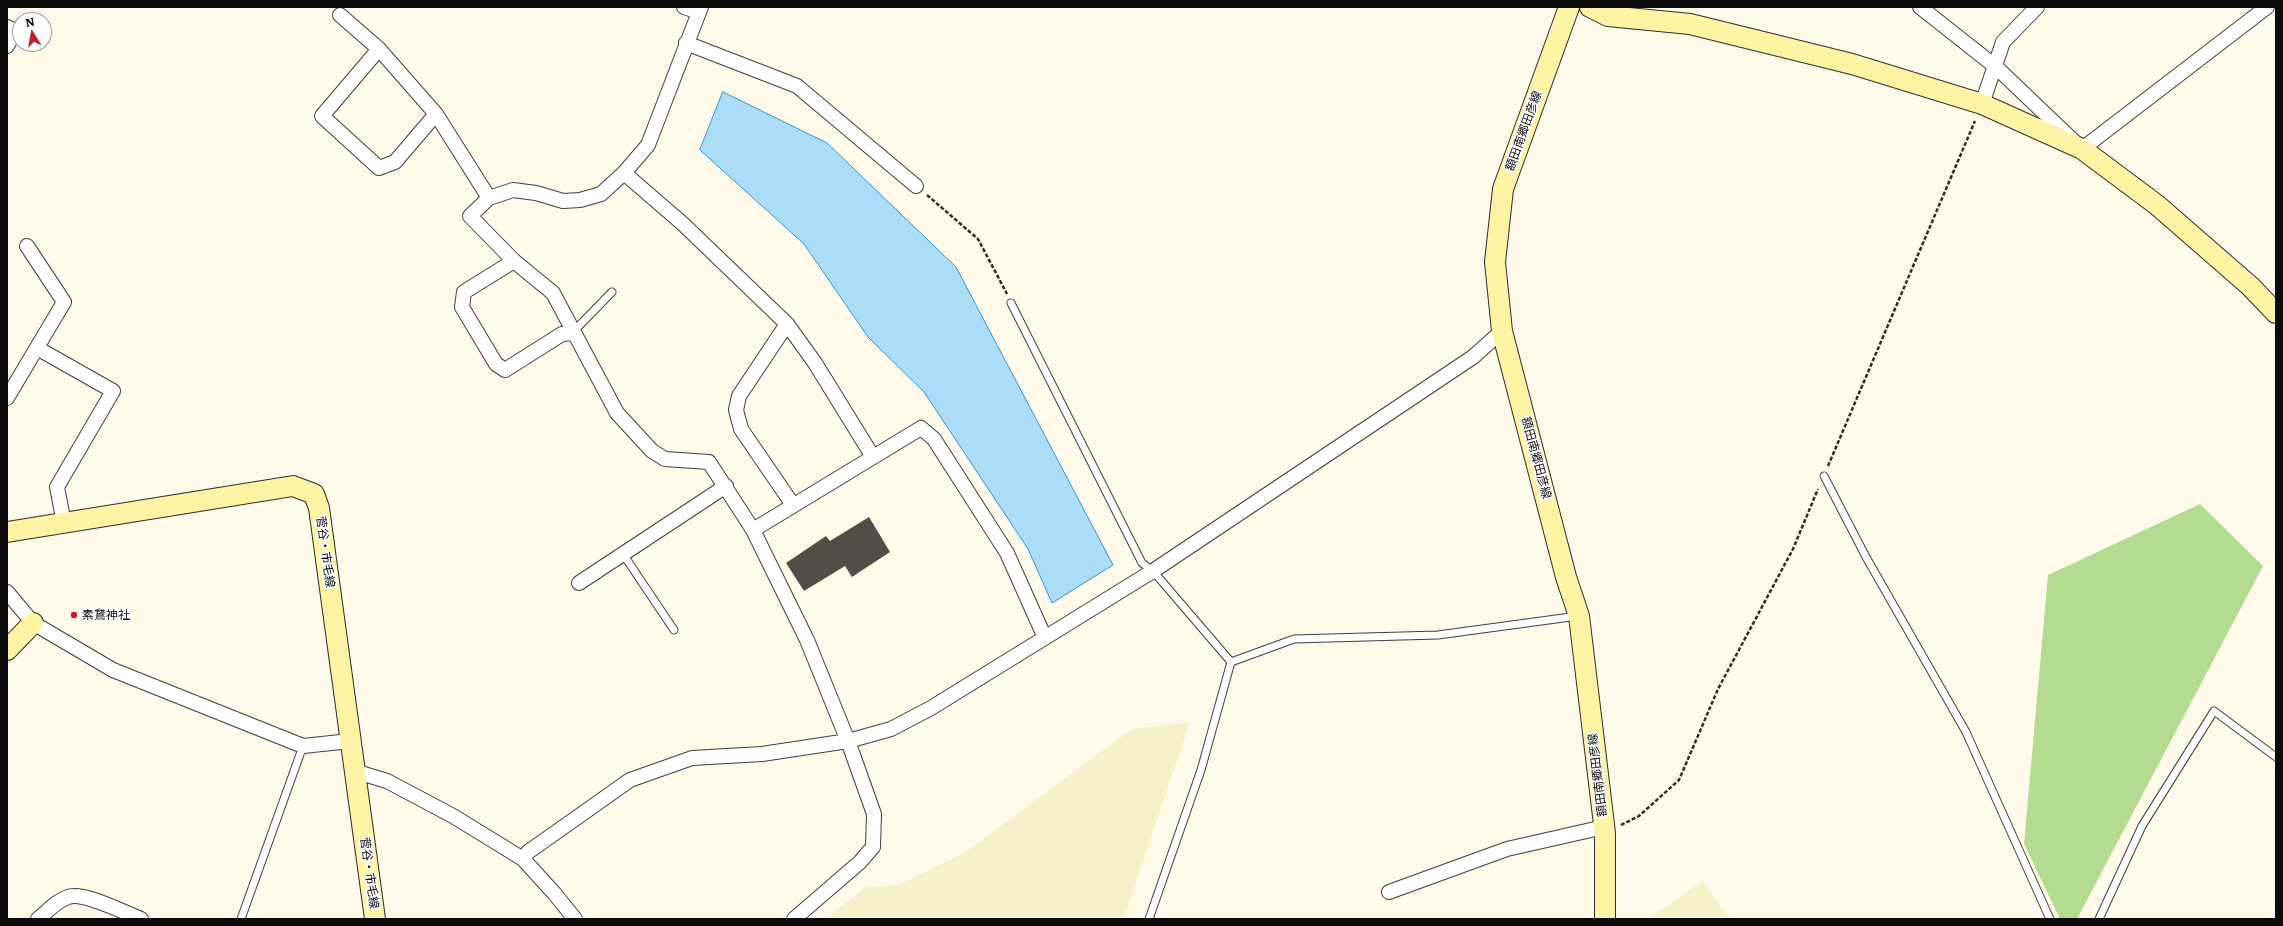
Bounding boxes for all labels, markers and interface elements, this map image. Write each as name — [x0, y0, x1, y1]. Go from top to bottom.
north arrow — [12, 12, 52, 52]
text: N — [24, 12, 36, 30]
street label: 額田南郷田彦線 — [1503, 89, 1545, 173]
street label: 額田南郷田彦線 — [1518, 416, 1554, 500]
street label: 菅谷・市毛線 — [313, 515, 337, 589]
place label: 素鵞神社 — [82, 608, 130, 622]
marker: 素鵞神社 — [69, 610, 79, 620]
street label: 額田南郷田彦線 — [1586, 732, 1610, 818]
street label: 菅谷・市毛線 — [357, 836, 381, 910]

